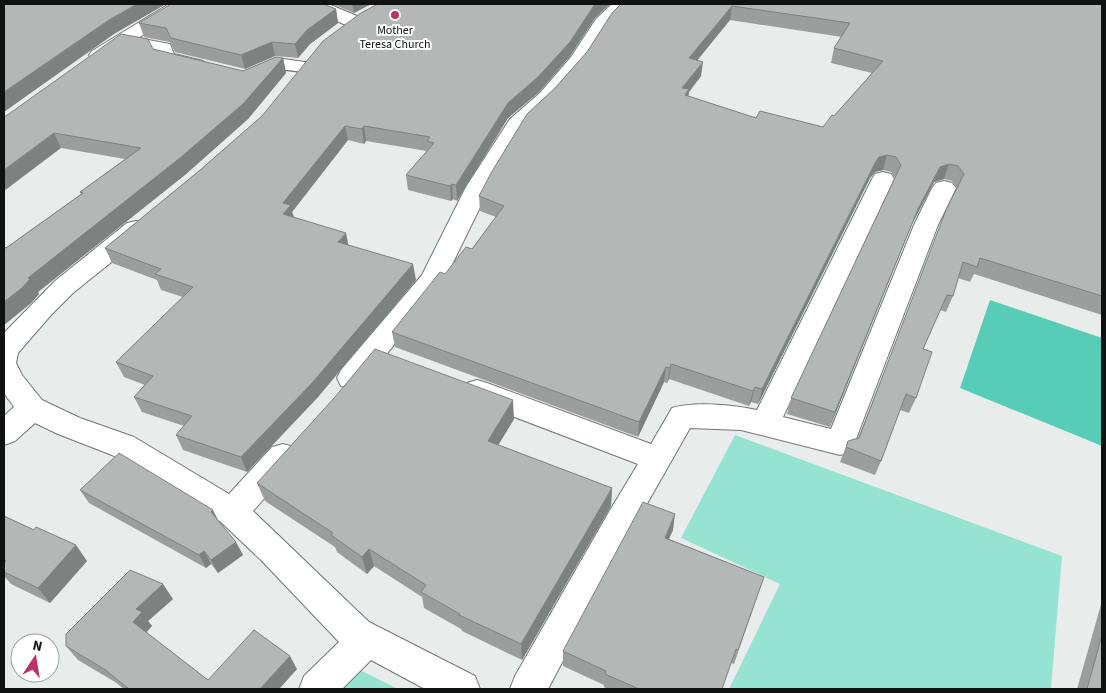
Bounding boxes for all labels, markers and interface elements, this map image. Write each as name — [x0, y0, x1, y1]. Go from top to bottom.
marker: Mother Teresa Church — [389, 9, 401, 21]
place label: Mother Teresa Church — [359, 22, 431, 53]
north arrow — [10, 633, 60, 683]
text: N — [31, 636, 44, 657]

